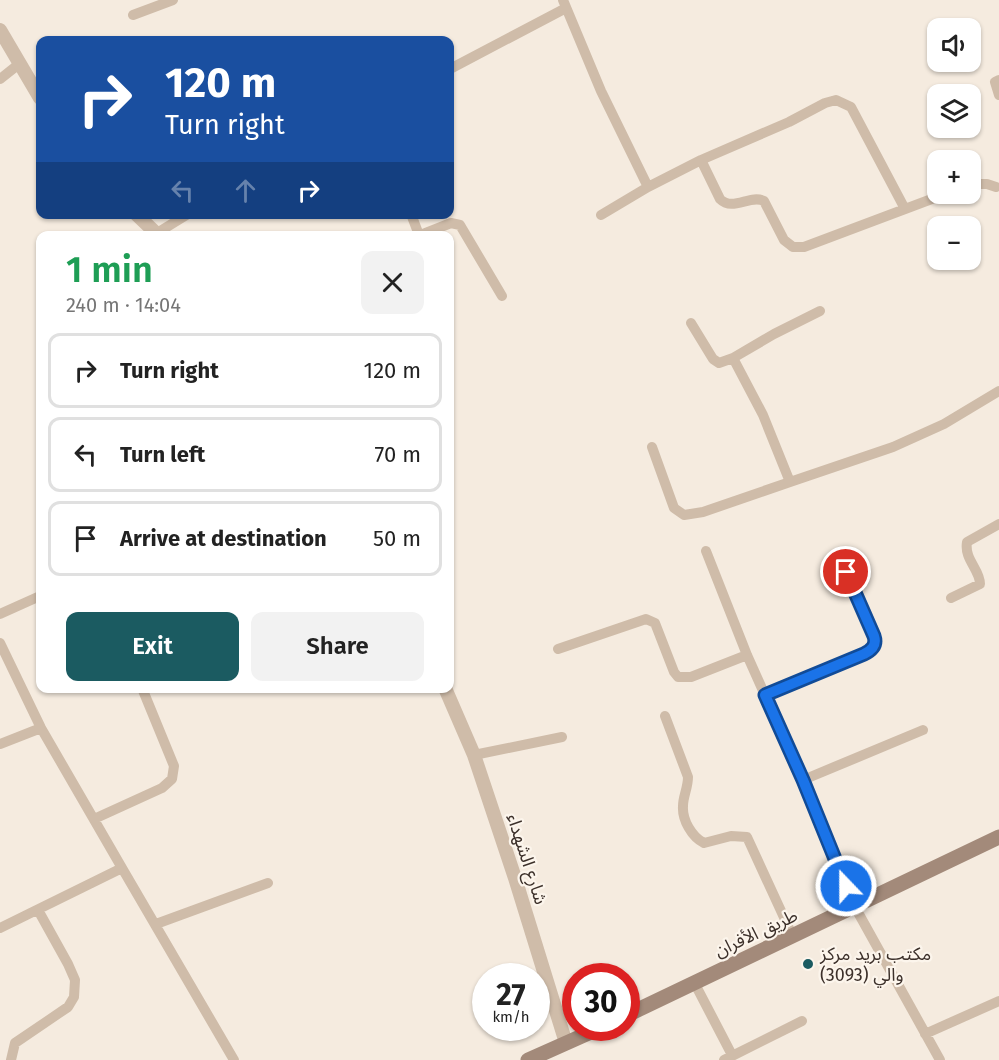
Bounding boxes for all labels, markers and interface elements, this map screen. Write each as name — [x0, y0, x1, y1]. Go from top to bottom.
map controls — [927, 18, 981, 270]
button: sound — [927, 18, 981, 72]
text: 120 m — [165, 58, 276, 108]
icon: right — [66, 60, 144, 138]
button: layers — [927, 84, 981, 138]
text: Turn right — [165, 109, 285, 141]
button: + — [927, 150, 981, 204]
icon: left — [166, 174, 199, 207]
icon: ahead — [229, 174, 262, 207]
icon: right — [292, 174, 325, 207]
button: − — [927, 216, 981, 270]
text: 1 min — [66, 248, 153, 292]
button: close — [361, 251, 424, 314]
text: 240 m · 14:04 — [66, 293, 181, 317]
icon: right — [69, 354, 102, 387]
text: Turn right — [120, 357, 219, 384]
text: 120 m — [364, 357, 421, 384]
icon: left — [69, 438, 102, 471]
text: Turn left — [120, 441, 205, 468]
text: 70 m — [375, 441, 421, 468]
icon: arrive — [69, 522, 102, 555]
text: Arrive at destination — [120, 525, 327, 552]
text: 50 m — [373, 525, 421, 552]
pin — [820, 546, 871, 597]
icon: arrive — [829, 555, 862, 588]
button: Exit — [66, 612, 239, 681]
button: Share — [251, 612, 424, 681]
street label: شارع الشهداء — [499, 811, 552, 908]
position arrow — [814, 854, 878, 918]
street label: طريق الأفران — [711, 904, 801, 962]
place label: مكتب بريد مركز والي (3093) — [819, 943, 931, 988]
marker: مكتب بريد مركز والي (3093) — [801, 957, 815, 971]
speed limit sign: 30 — [562, 963, 640, 1041]
text: 27 — [496, 977, 526, 1013]
text: km/h — [492, 1008, 530, 1026]

